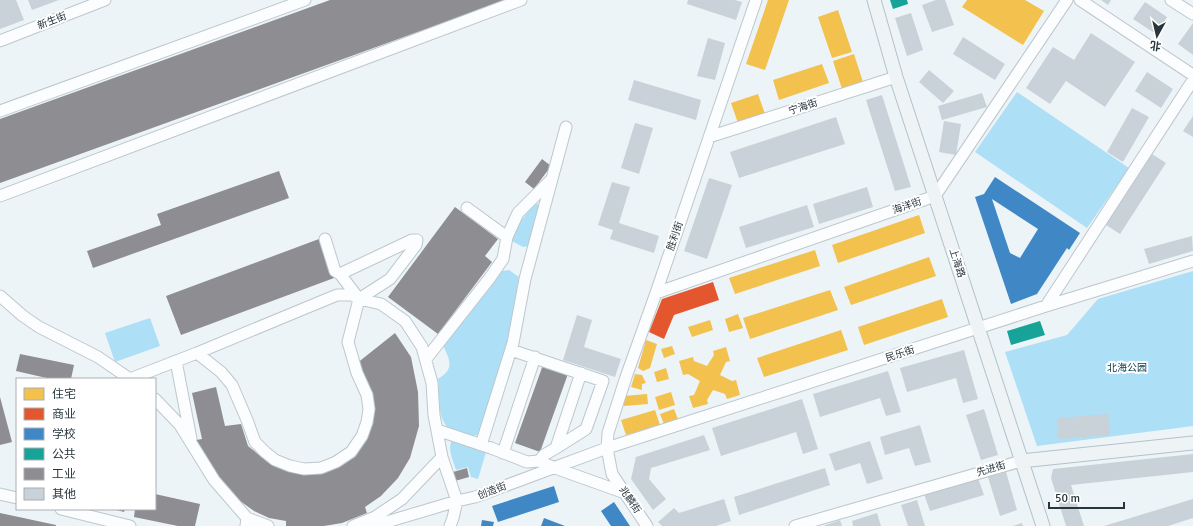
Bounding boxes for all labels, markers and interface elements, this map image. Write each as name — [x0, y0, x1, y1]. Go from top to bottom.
street label: 新生街 — [36, 10, 68, 32]
north arrow — [1137, 16, 1177, 56]
text: 北 — [1149, 38, 1162, 53]
street label: 宁海街 — [787, 97, 819, 117]
street label: 海洋街 — [891, 195, 923, 217]
street label: 胜利街 — [664, 220, 686, 252]
street label: 上海路 — [947, 247, 967, 279]
street label: 民乐街 — [884, 344, 916, 364]
park label: 北海公园 — [1107, 362, 1147, 374]
legend — [16, 378, 156, 510]
text: 住宅 — [52, 387, 76, 402]
text: 商业 — [52, 407, 76, 422]
text: 学校 — [52, 427, 76, 442]
text: 公共 — [52, 447, 76, 462]
street label: 先进街 — [975, 459, 1007, 479]
text: 工业 — [52, 467, 76, 482]
street label: 创造街 — [476, 480, 508, 502]
street label: 兆麟街 — [617, 484, 643, 516]
scale bar — [1049, 484, 1124, 510]
text: 其他 — [52, 487, 76, 502]
text: 50 m — [1055, 491, 1080, 506]

